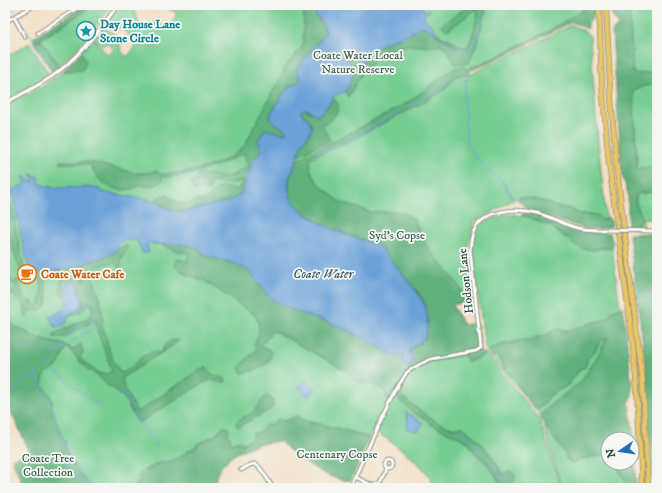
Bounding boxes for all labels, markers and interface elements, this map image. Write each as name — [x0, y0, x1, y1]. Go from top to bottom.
place label: Day House Lane Stone Circle — [100, 17, 180, 46]
place icon: Day House Lane Stone Circle — [75, 20, 97, 42]
park label: Coate Water Local Nature Reserve — [313, 48, 403, 77]
park label: Syd's Copse — [369, 228, 425, 243]
street label: Hodson Lane — [455, 248, 477, 314]
cafe icon: Coate Water Cafe — [16, 263, 38, 285]
water label: Coate Water — [293, 266, 354, 282]
place label: Coate Water Cafe — [41, 267, 124, 282]
north arrow — [600, 431, 640, 471]
park label: Centenary Copse — [297, 447, 377, 462]
text: N — [603, 447, 619, 459]
park label: Coate Tree Collection — [22, 451, 74, 480]

